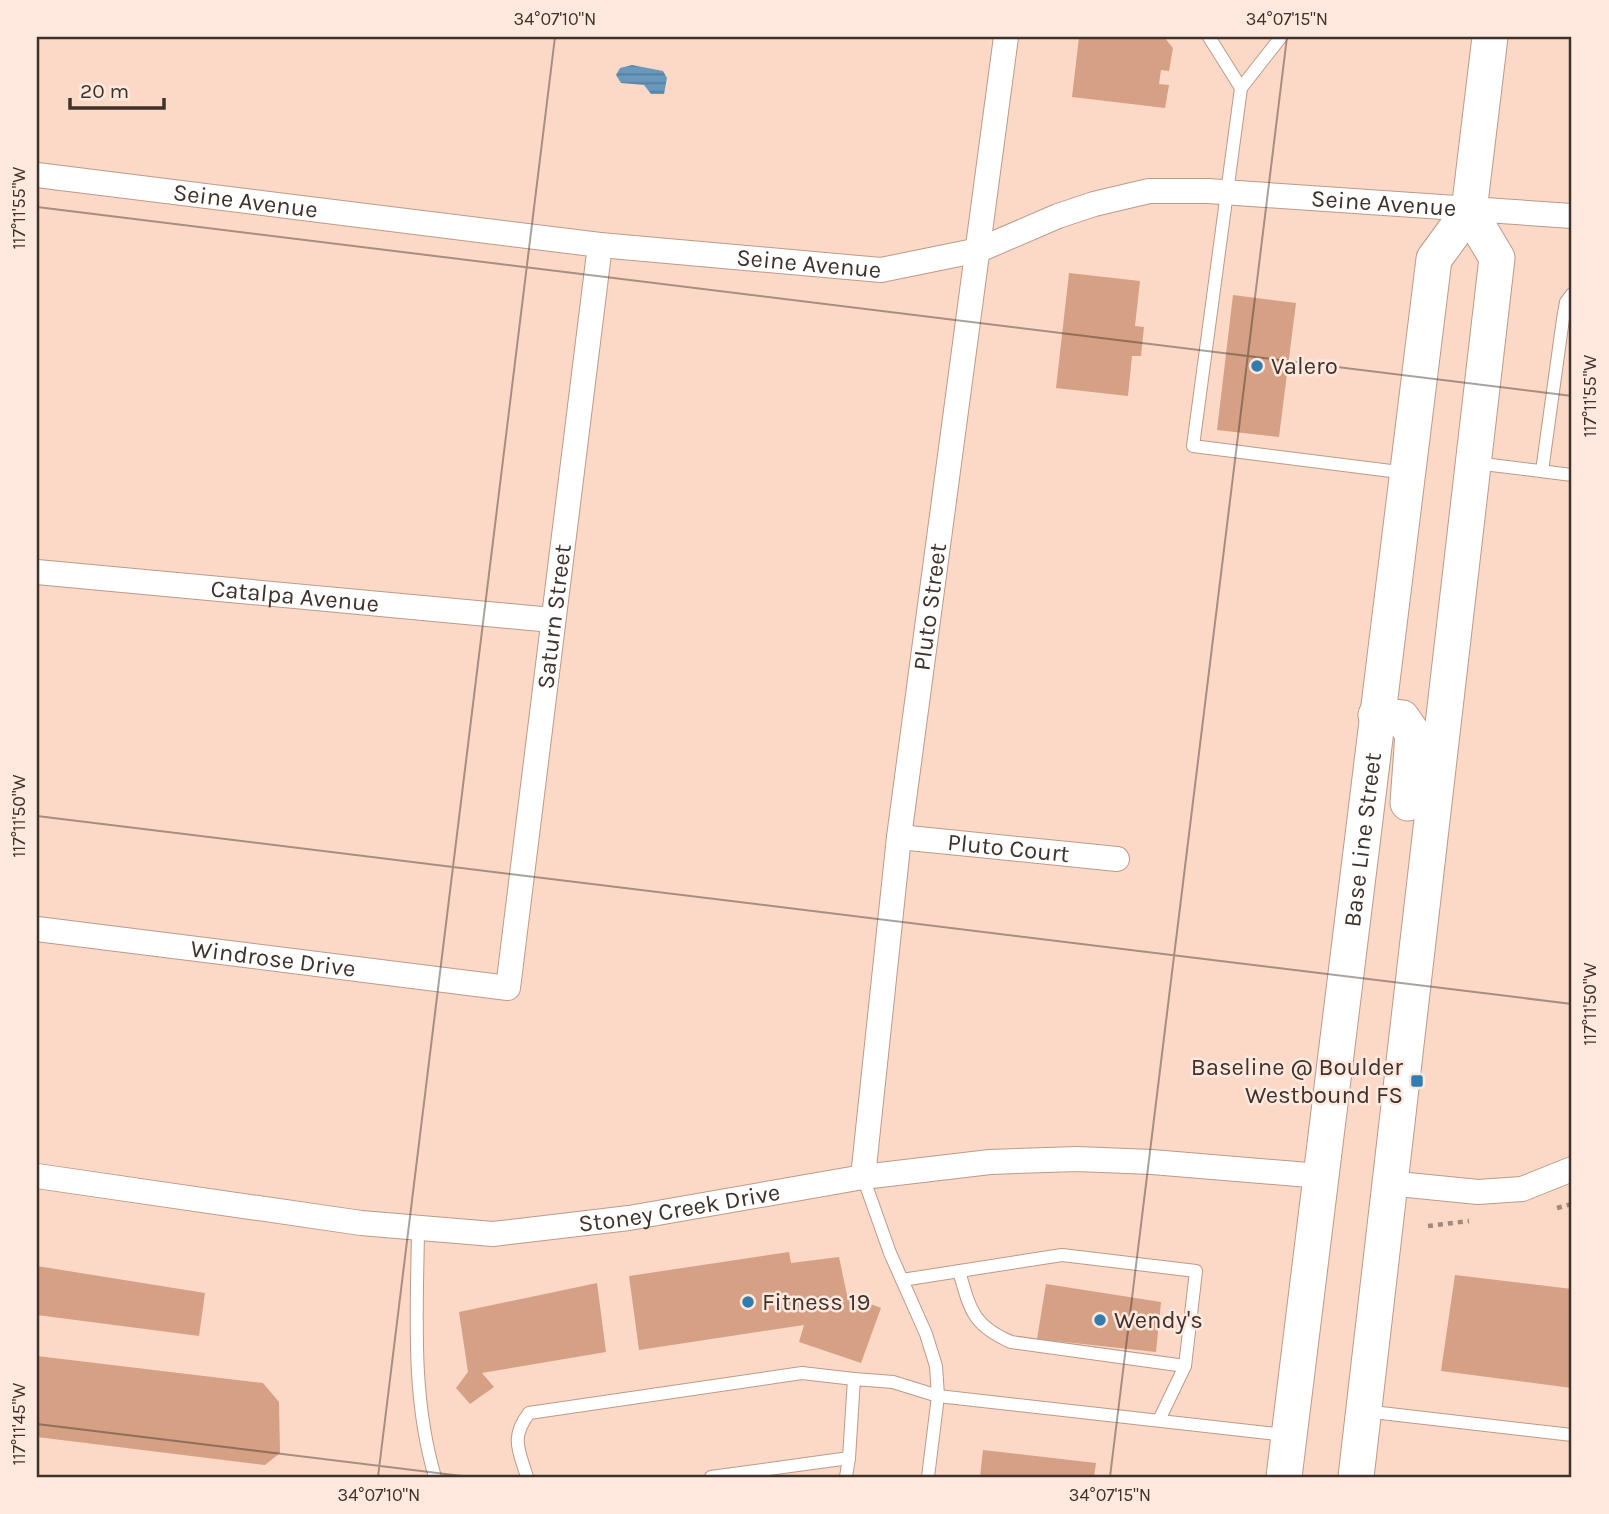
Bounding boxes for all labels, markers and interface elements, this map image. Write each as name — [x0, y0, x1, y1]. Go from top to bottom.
text: 34°07'10"N — [514, 8, 596, 30]
text: 34°07'15"N — [1246, 8, 1328, 30]
scale bar — [70, 66, 164, 110]
text: 20 m — [80, 79, 129, 103]
text: 117°11'55"W — [8, 167, 30, 249]
street label: Seine Avenue — [171, 178, 319, 224]
street label: Seine Avenue — [1310, 184, 1457, 222]
street label: Seine Avenue — [735, 243, 883, 284]
place label: Valero — [1271, 352, 1338, 380]
text: 117°11'55"W — [1579, 355, 1601, 437]
marker: Valero — [1249, 358, 1265, 374]
street label: Pluto Street — [907, 541, 952, 672]
street label: Saturn Street — [531, 542, 577, 691]
street label: Catalpa Avenue — [210, 574, 380, 618]
street label: Base Line Street — [1338, 751, 1387, 929]
text: 117°11'50"W — [8, 774, 30, 858]
street label: Pluto Court — [946, 828, 1071, 868]
street label: Windrose Drive — [189, 934, 357, 983]
text: 117°11'50"W — [1579, 962, 1601, 1046]
place label: Baseline @ Boulder Westbound FS — [1191, 1053, 1403, 1109]
marker: Baseline @ Boulder Westbound FS — [1409, 1073, 1425, 1089]
street label: Stoney Creek Drive — [577, 1178, 782, 1238]
place label: Fitness 19 — [762, 1288, 870, 1316]
marker: Fitness 19 — [740, 1294, 756, 1310]
place label: Wendy's — [1114, 1306, 1203, 1334]
marker: Wendy's — [1092, 1312, 1108, 1328]
text: 117°11'45"W — [8, 1383, 30, 1465]
text: 34°07'10"N — [338, 1484, 420, 1506]
text: 34°07'15"N — [1069, 1484, 1151, 1506]

